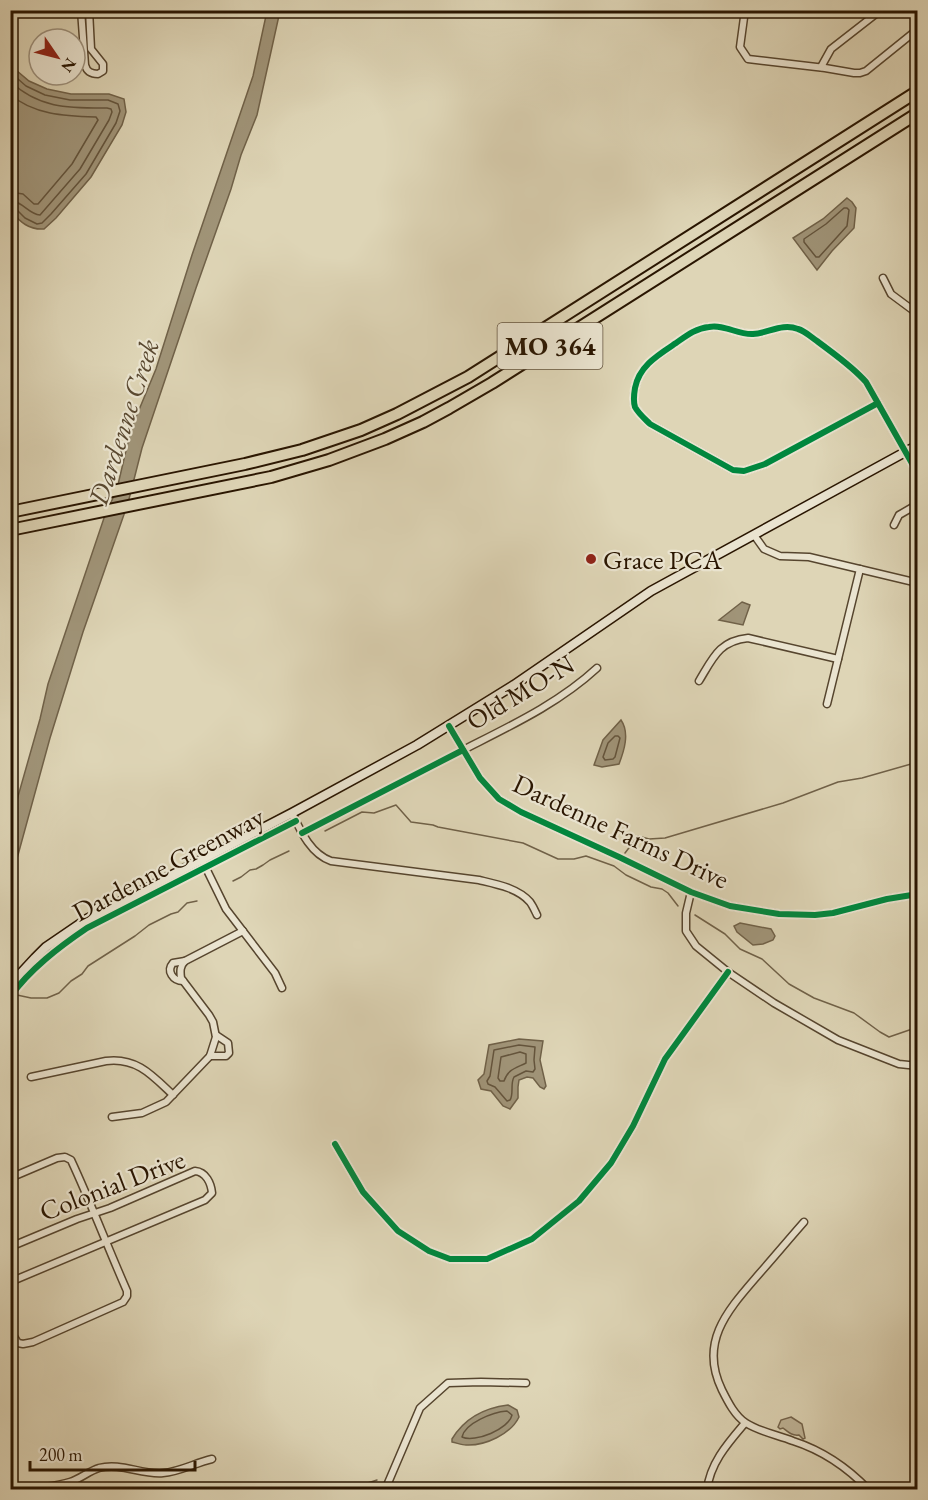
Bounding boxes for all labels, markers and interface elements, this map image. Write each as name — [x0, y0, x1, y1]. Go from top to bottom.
north arrow — [27, 27, 87, 87]
text: N — [57, 54, 81, 77]
road number: MO 364 — [498, 323, 602, 369]
water label: Dardenne Creek — [79, 334, 167, 510]
place label: Grace PCA — [603, 542, 722, 577]
marker: Grace PCA — [584, 552, 598, 566]
street label: Old MO-N — [460, 646, 581, 738]
street label: Dardenne Farms Drive — [507, 766, 735, 896]
street label: Dardenne Greenway — [66, 799, 270, 929]
street label: Colonial Drive — [34, 1141, 190, 1229]
scale bar — [30, 1434, 195, 1472]
text: 200 m — [39, 1443, 83, 1466]

